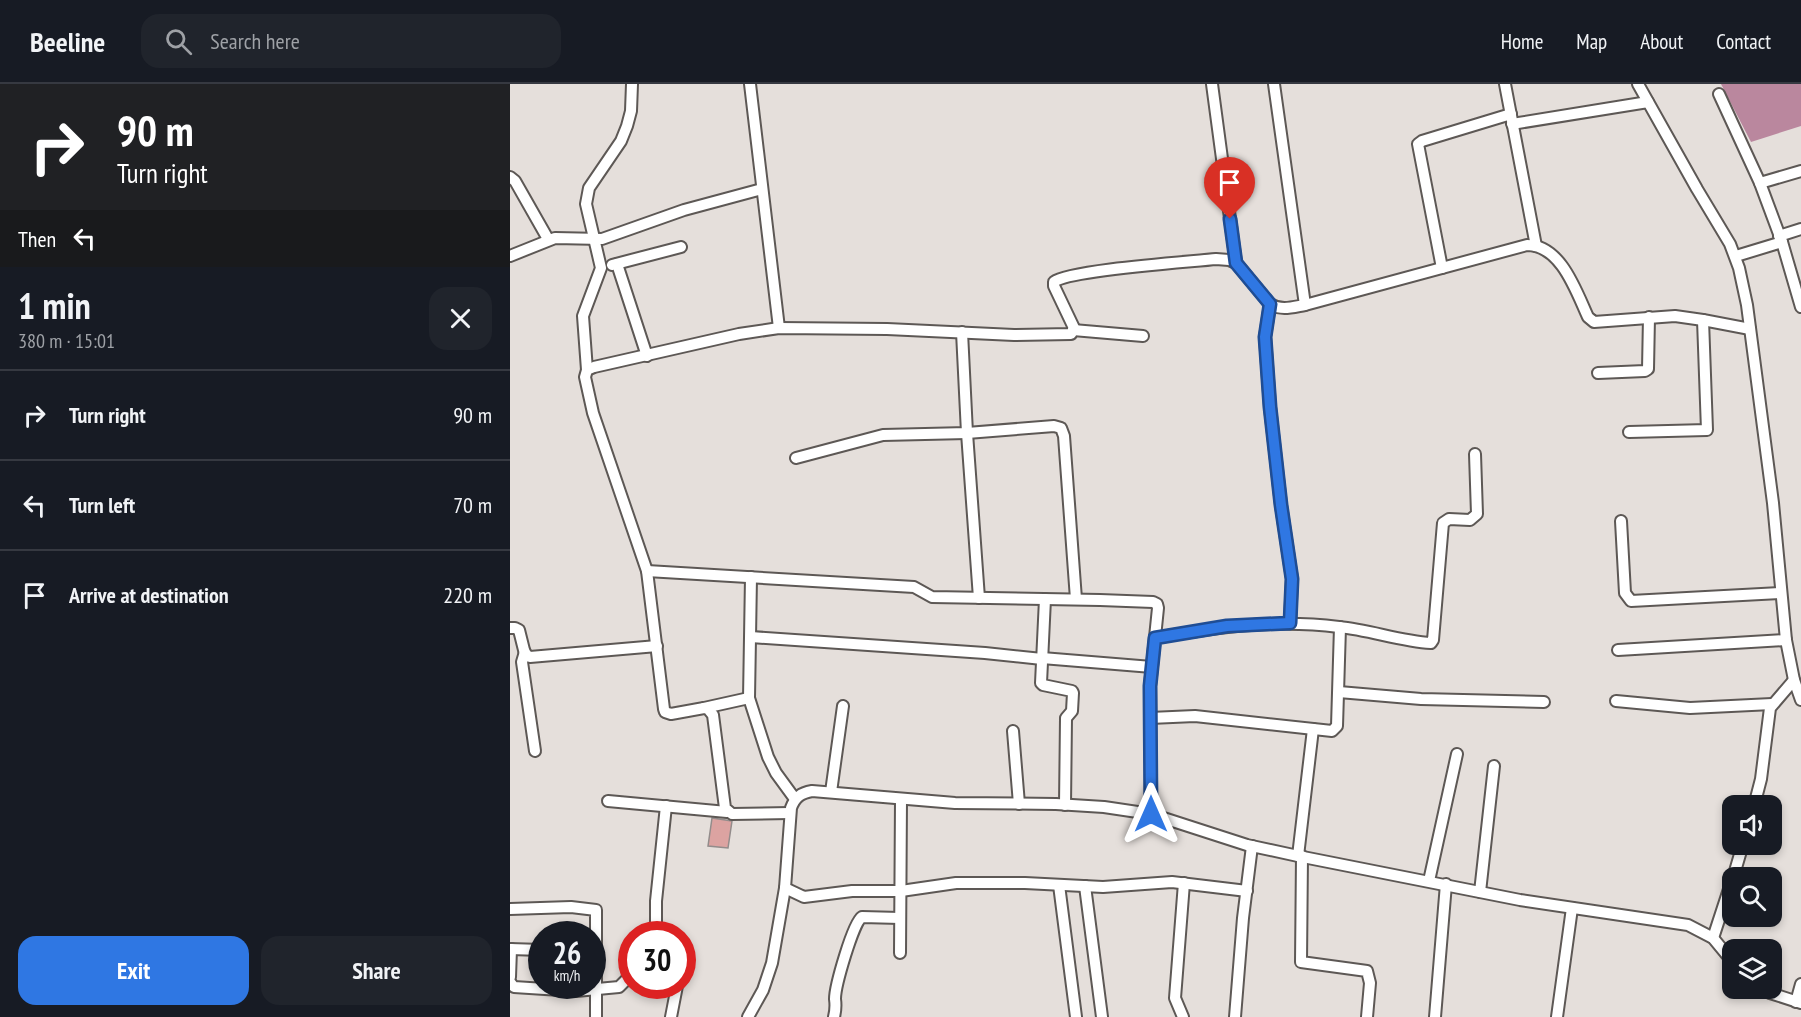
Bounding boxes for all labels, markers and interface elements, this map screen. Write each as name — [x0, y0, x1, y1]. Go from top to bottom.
search box — [141, 14, 561, 68]
text: Beeline — [30, 23, 105, 60]
icon: search — [162, 25, 195, 58]
text: Search here — [210, 27, 300, 55]
text: Home — [1501, 28, 1543, 55]
text: Map — [1576, 28, 1607, 55]
text: About — [1640, 28, 1683, 55]
text: Contact — [1716, 28, 1771, 55]
text: 90 m — [117, 103, 194, 158]
icon: right — [18, 108, 96, 186]
text: Turn right — [117, 156, 208, 190]
pin — [1204, 157, 1255, 219]
icon: arrive — [1213, 166, 1246, 199]
icon: left — [68, 222, 101, 255]
text: Then — [18, 225, 56, 253]
text: 1 min — [18, 282, 91, 329]
button: close — [429, 287, 492, 350]
text: 380 m · 15:01 — [18, 328, 115, 354]
icon: right — [18, 399, 51, 432]
text: Turn right — [69, 401, 146, 429]
text: 90 m — [453, 401, 492, 429]
icon: left — [18, 489, 51, 522]
text: Turn left — [69, 491, 135, 519]
text: 70 m — [453, 491, 492, 519]
icon: arrive — [18, 579, 51, 612]
text: Arrive at destination — [69, 581, 229, 609]
text: 220 m — [443, 581, 492, 609]
position arrow — [1119, 782, 1183, 846]
map controls — [1722, 795, 1782, 999]
button: sound — [1722, 795, 1782, 855]
button: search — [1722, 867, 1782, 927]
speed limit sign: 30 — [618, 921, 696, 999]
text: 26 — [553, 933, 581, 972]
button: Exit — [18, 936, 249, 1005]
button: Share — [261, 936, 492, 1005]
button: layers — [1722, 939, 1782, 999]
text: km/h — [554, 966, 580, 985]

